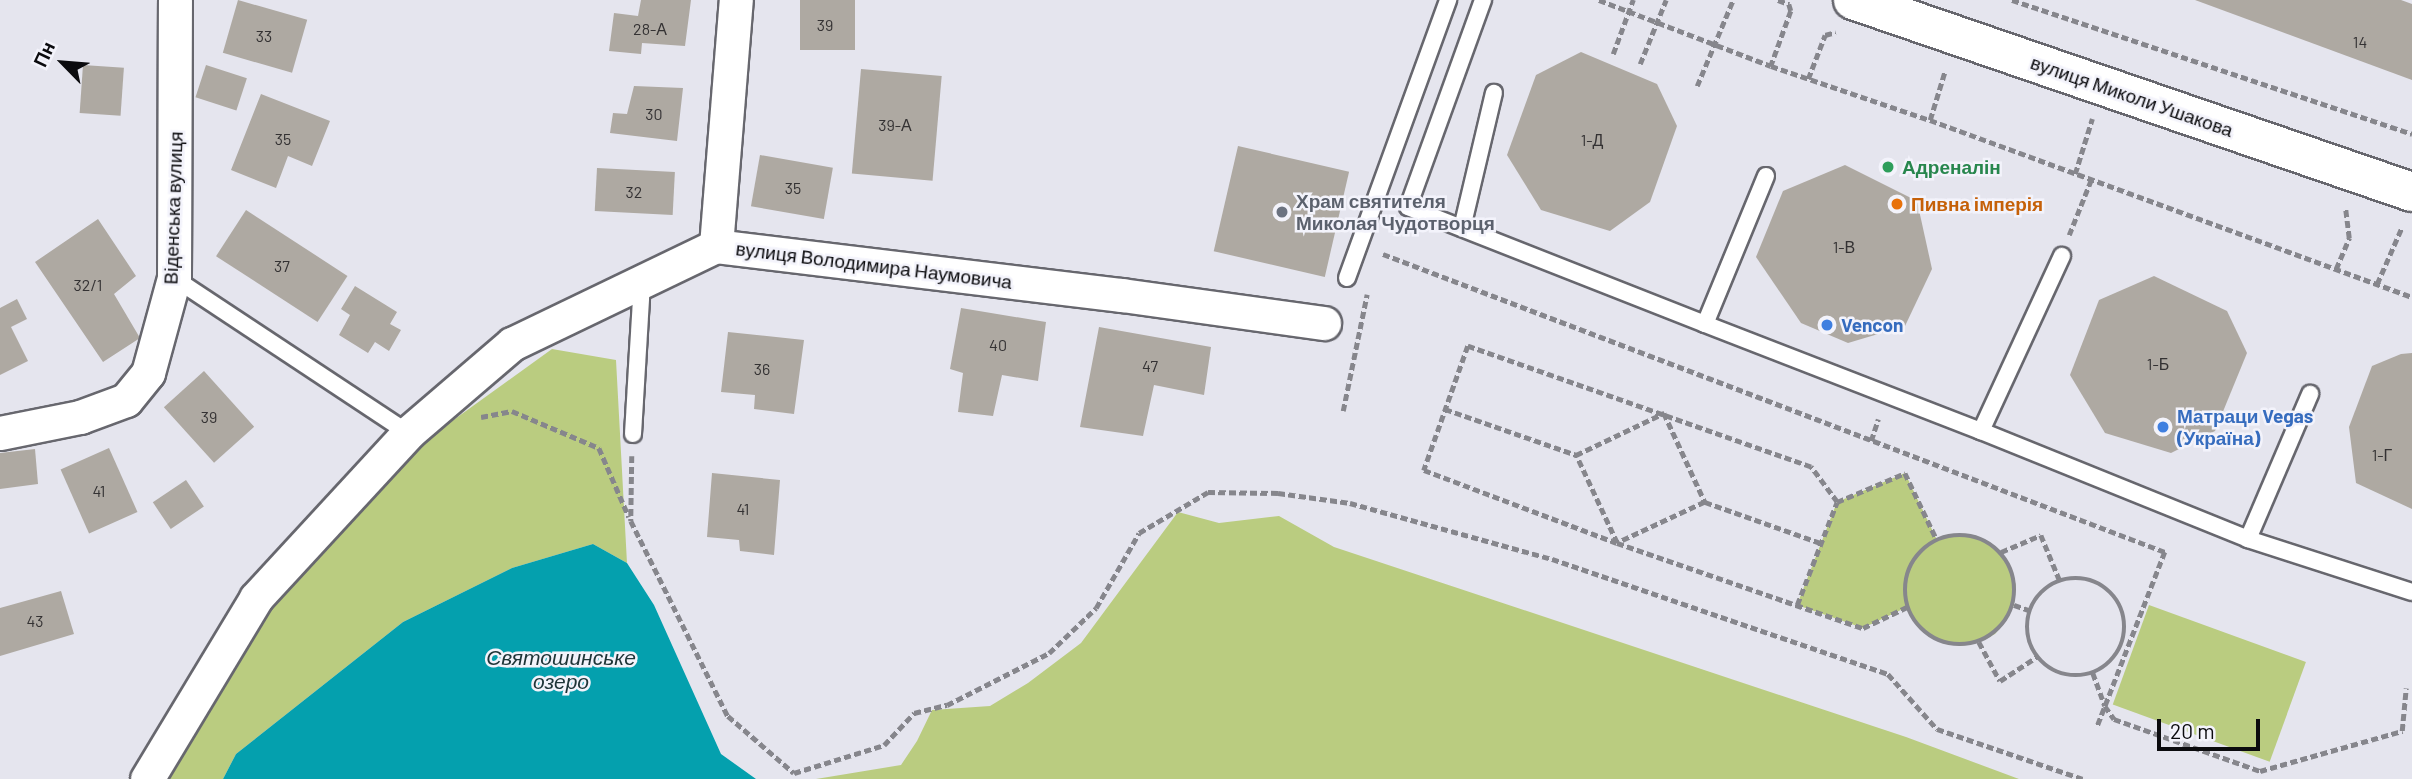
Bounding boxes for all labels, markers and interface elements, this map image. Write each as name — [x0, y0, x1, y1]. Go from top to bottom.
house number: 39 — [817, 15, 833, 35]
house number: 28-А — [633, 19, 667, 39]
house number: 33 — [256, 26, 272, 46]
north arrow — [28, 28, 98, 98]
house number: 14 — [2353, 32, 2367, 52]
text: Пн — [28, 38, 59, 70]
street label: вулиця Миколи Ушакова — [2028, 51, 2236, 141]
house number: 30 — [645, 104, 663, 124]
house number: 39-А — [878, 115, 912, 135]
house number: 35 — [275, 129, 291, 149]
house number: 1-Д — [1581, 130, 1603, 150]
street label: Віденська вулиця — [159, 131, 187, 285]
place label: Адреналін — [1902, 156, 2001, 178]
marker: Адреналін — [1880, 159, 1896, 175]
house number: 35 — [785, 178, 801, 198]
house number: 32 — [626, 182, 642, 202]
place label: Храм святителя Миколая Чудотворця — [1296, 190, 1495, 234]
place label: Пивна імперія — [1911, 193, 2043, 215]
marker: Пивна імперія — [1889, 196, 1905, 212]
marker: Храм святителя Миколая Чудотворця — [1274, 204, 1290, 220]
street label: вулиця Володимира Наумовича — [735, 237, 1013, 293]
house number: 1-В — [1833, 237, 1855, 257]
house number: 37 — [274, 256, 290, 276]
house number: 32/1 — [74, 275, 102, 295]
place label: Vencon — [1841, 314, 1903, 336]
marker: Vencon — [1819, 317, 1835, 333]
house number: 40 — [989, 335, 1007, 355]
house number: 1-Б — [2147, 354, 2169, 374]
house number: 47 — [1142, 356, 1158, 376]
house number: 36 — [754, 359, 770, 379]
place label: Матраци Vegas (Україна) — [2177, 405, 2313, 449]
house number: 39 — [201, 407, 217, 427]
marker: Матраци Vegas (Україна) — [2155, 419, 2171, 435]
house number: 1-Г — [2372, 445, 2392, 465]
house number: 41 — [93, 481, 105, 501]
house number: 41 — [737, 499, 749, 519]
house number: 43 — [26, 611, 44, 631]
water label: Святошинське озеро — [486, 644, 636, 694]
scale bar — [2160, 706, 2263, 750]
text: 20 m — [2170, 718, 2215, 743]

